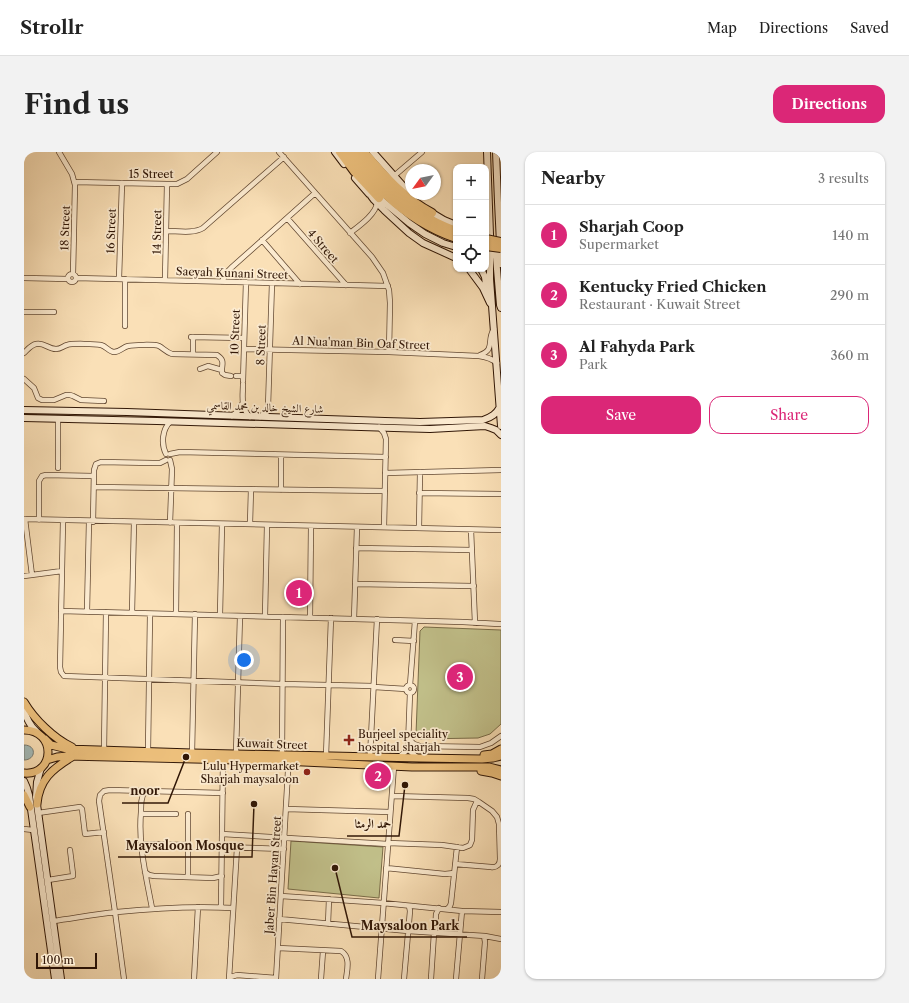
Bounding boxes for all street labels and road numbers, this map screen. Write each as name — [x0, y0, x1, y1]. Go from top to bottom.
street label: 15 Street — [129, 167, 173, 181]
street label: 18 Street — [57, 205, 73, 251]
street label: 16 Street — [103, 208, 119, 254]
street label: 14 Street — [150, 209, 164, 255]
street label: 4 Street — [304, 226, 342, 266]
street label: Saeyah Kunani Street — [176, 264, 288, 282]
street label: 10 Street — [227, 309, 243, 355]
street label: 8 Street — [253, 324, 269, 366]
street label: Al Nua'man Bin Oaf Street — [291, 334, 430, 352]
street label: شارع الشيخ خالد بن محمد القاسمي — [206, 398, 324, 420]
street label: Kuwait Street — [236, 736, 308, 752]
street label: Jaber Bin Hayan Street — [262, 816, 284, 936]

